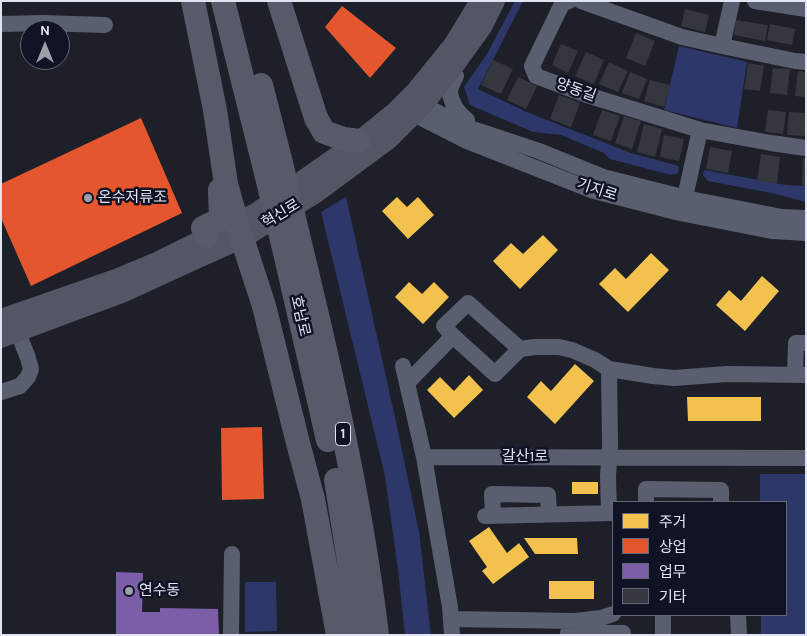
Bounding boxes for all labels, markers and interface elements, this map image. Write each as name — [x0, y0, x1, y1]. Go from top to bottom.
north arrow — [20, 20, 70, 70]
text: N — [40, 22, 50, 39]
street label: 양동길 — [553, 74, 599, 106]
street label: 기지로 — [575, 175, 619, 205]
place label: 온수저류조 — [98, 189, 167, 207]
marker: 온수저류조 — [82, 192, 94, 204]
street label: 혁신로 — [259, 196, 303, 232]
street label: 호남로 — [287, 294, 313, 338]
road number: 1 — [336, 422, 350, 446]
street label: 갈산1로 — [502, 448, 548, 466]
legend — [612, 501, 787, 616]
text: 주거 — [659, 513, 687, 531]
text: 상업 — [659, 538, 687, 556]
text: 업무 — [659, 563, 687, 581]
place label: 연수동 — [139, 582, 180, 600]
marker: 연수동 — [123, 585, 135, 597]
text: 기타 — [659, 588, 687, 606]

